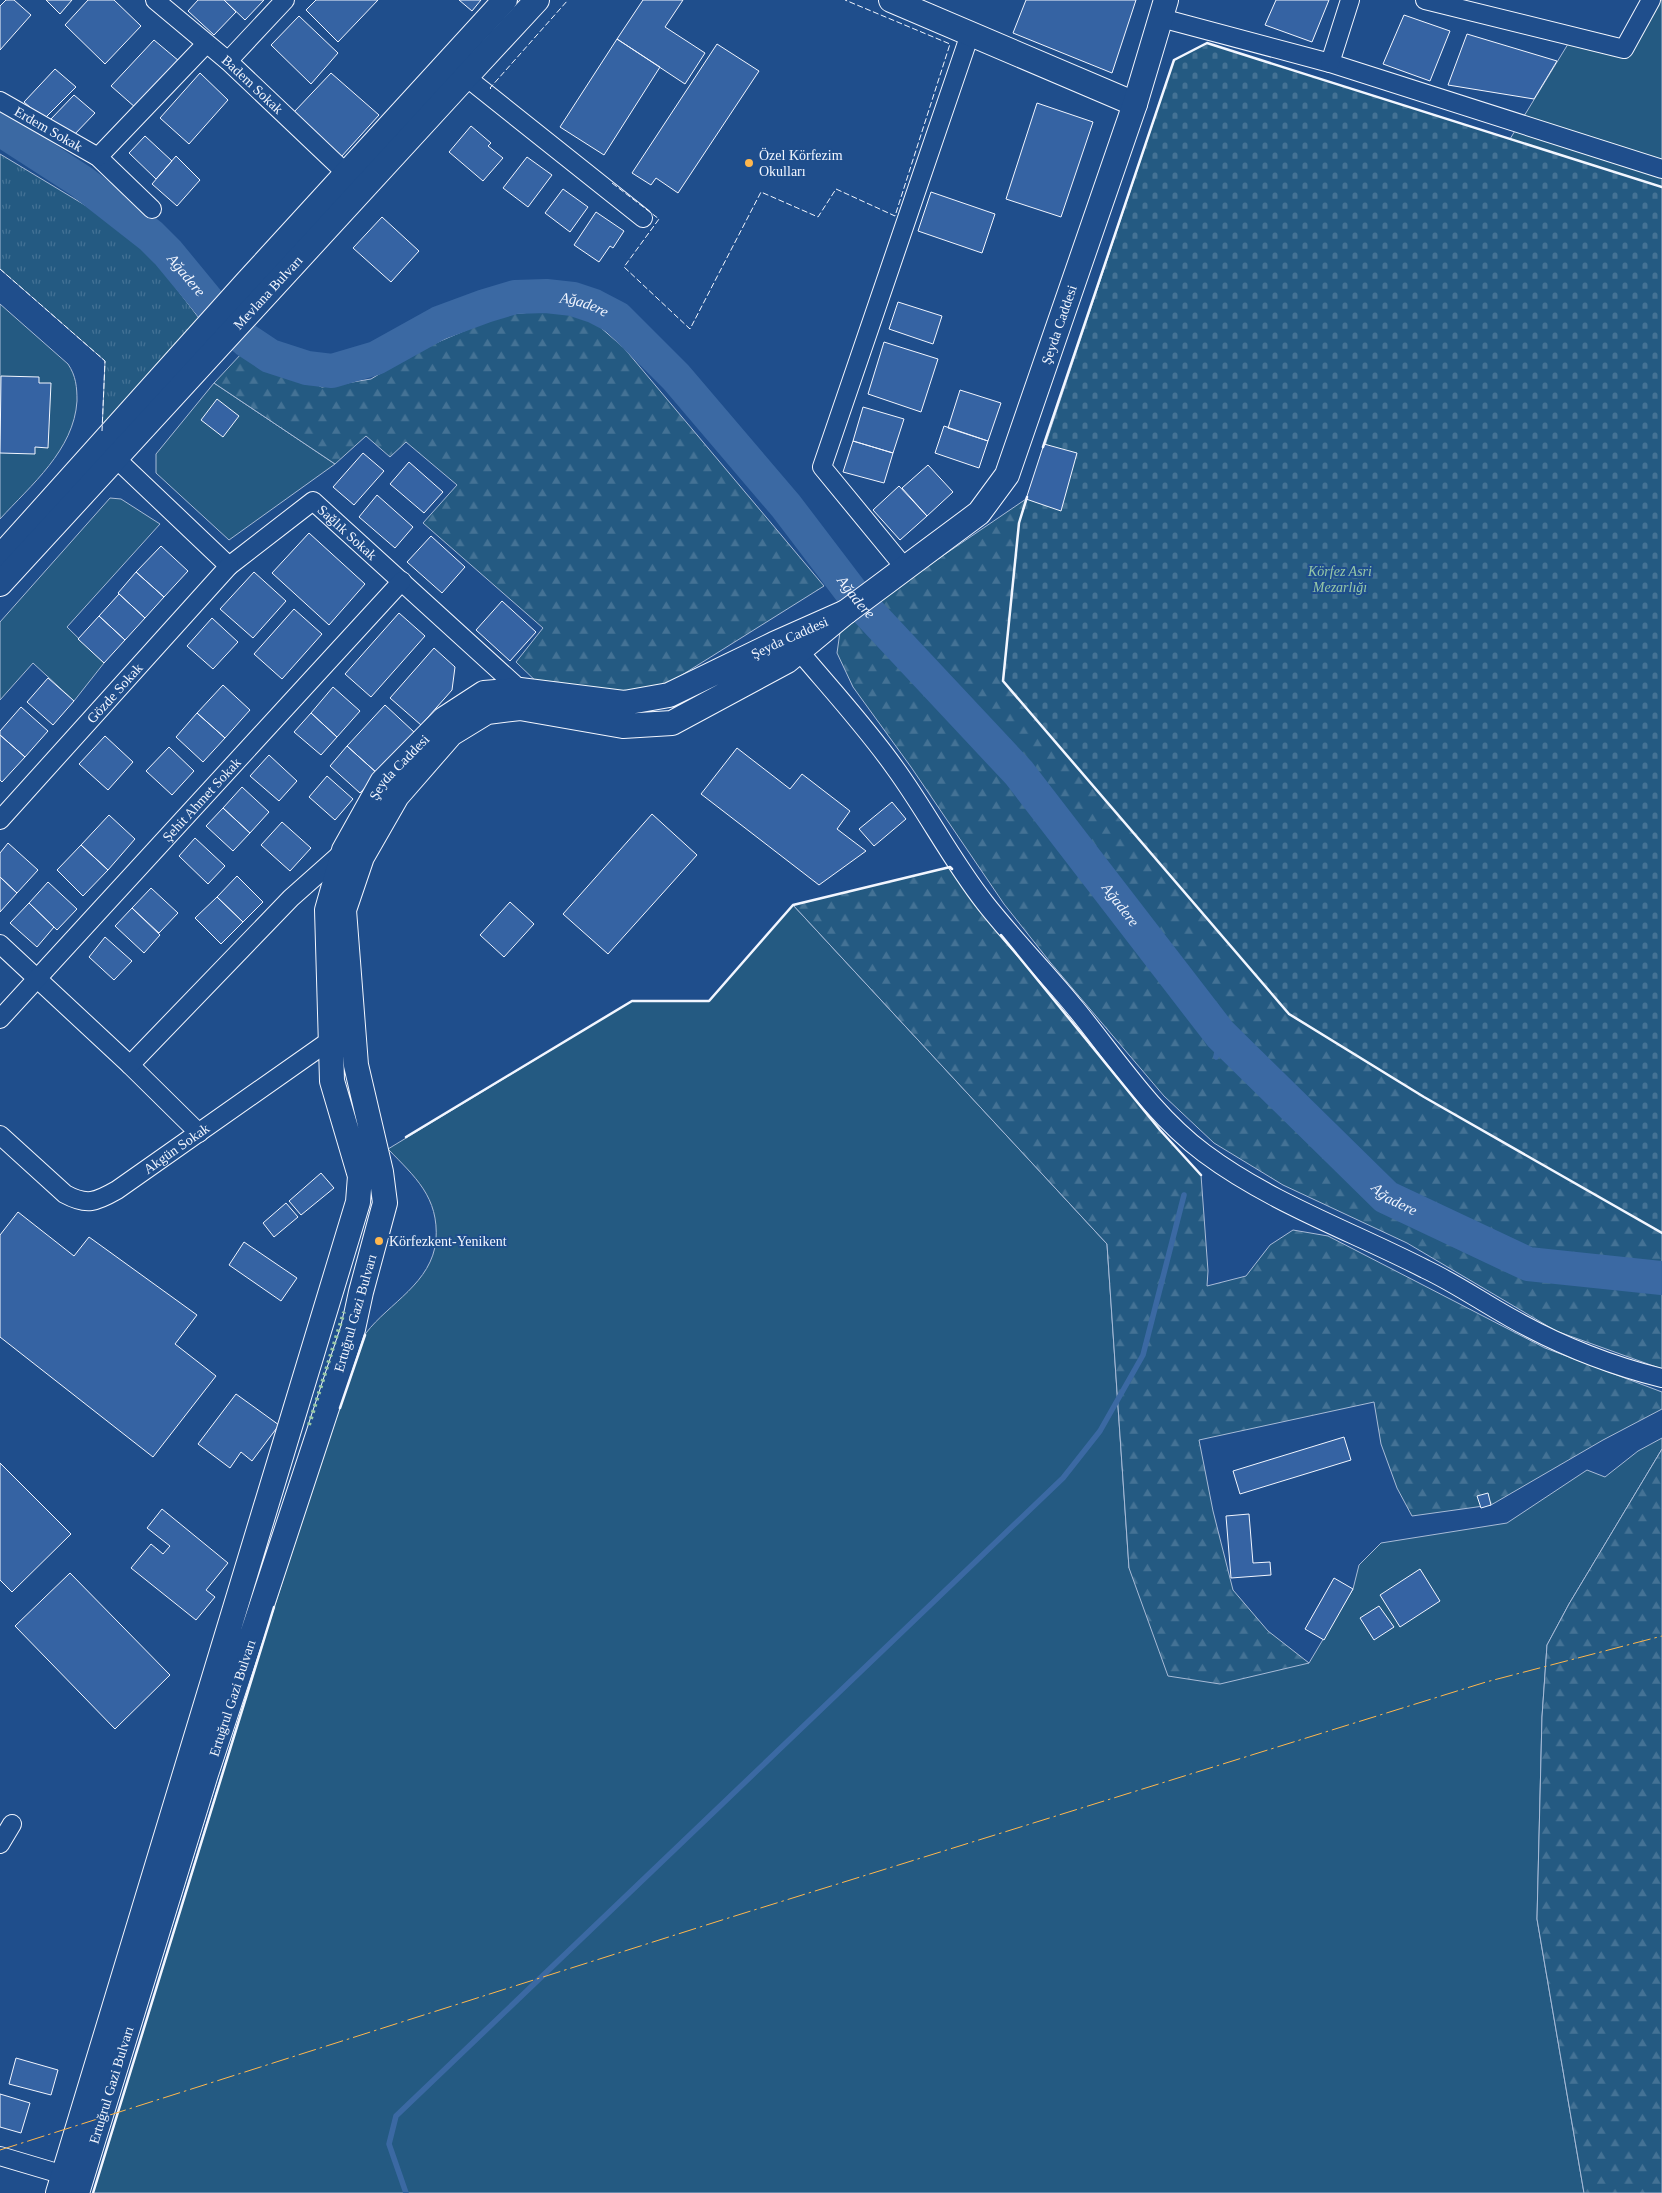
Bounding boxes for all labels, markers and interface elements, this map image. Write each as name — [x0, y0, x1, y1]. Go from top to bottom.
street label: Badem Sokak — [219, 52, 286, 117]
street label: Erdem Sokak — [12, 104, 85, 155]
place label: Özel Körfezim Okulları — [759, 147, 843, 179]
marker: Özel Körfezim Okulları — [743, 157, 755, 169]
water label: Ağadere — [163, 250, 209, 300]
street label: Mevlana Bulvarı — [231, 253, 306, 333]
street label: Şeyda Caddesi — [1039, 283, 1080, 366]
water label: Ağadere — [558, 290, 611, 320]
street label: Sağlık Sokak — [314, 502, 380, 563]
park label: Körfez Asri Mezarlığı — [1307, 564, 1372, 595]
water label: Ağadere — [833, 572, 878, 622]
street label: Şeyda Caddesi — [749, 614, 830, 662]
street label: Gözde Sokak — [84, 660, 146, 726]
street label: Şeyda Caddesi — [366, 732, 432, 803]
street label: Şehit Ahmet Sokak — [160, 755, 244, 845]
water label: Ağadere — [1098, 879, 1142, 930]
street label: Akgün Sokak — [141, 1121, 212, 1177]
water label: Ağadere — [1368, 1179, 1420, 1219]
place label: Körfezkent-Yenikent — [389, 1234, 507, 1249]
marker: Körfezkent-Yenikent — [373, 1235, 385, 1247]
street label: Ertuğrul Gazi Bulvarı — [331, 1252, 380, 1374]
street label: Ertuğrul Gazi Bulvarı — [206, 1638, 259, 1759]
street label: Ertuğrul Gazi Bulvarı — [86, 2024, 137, 2146]

